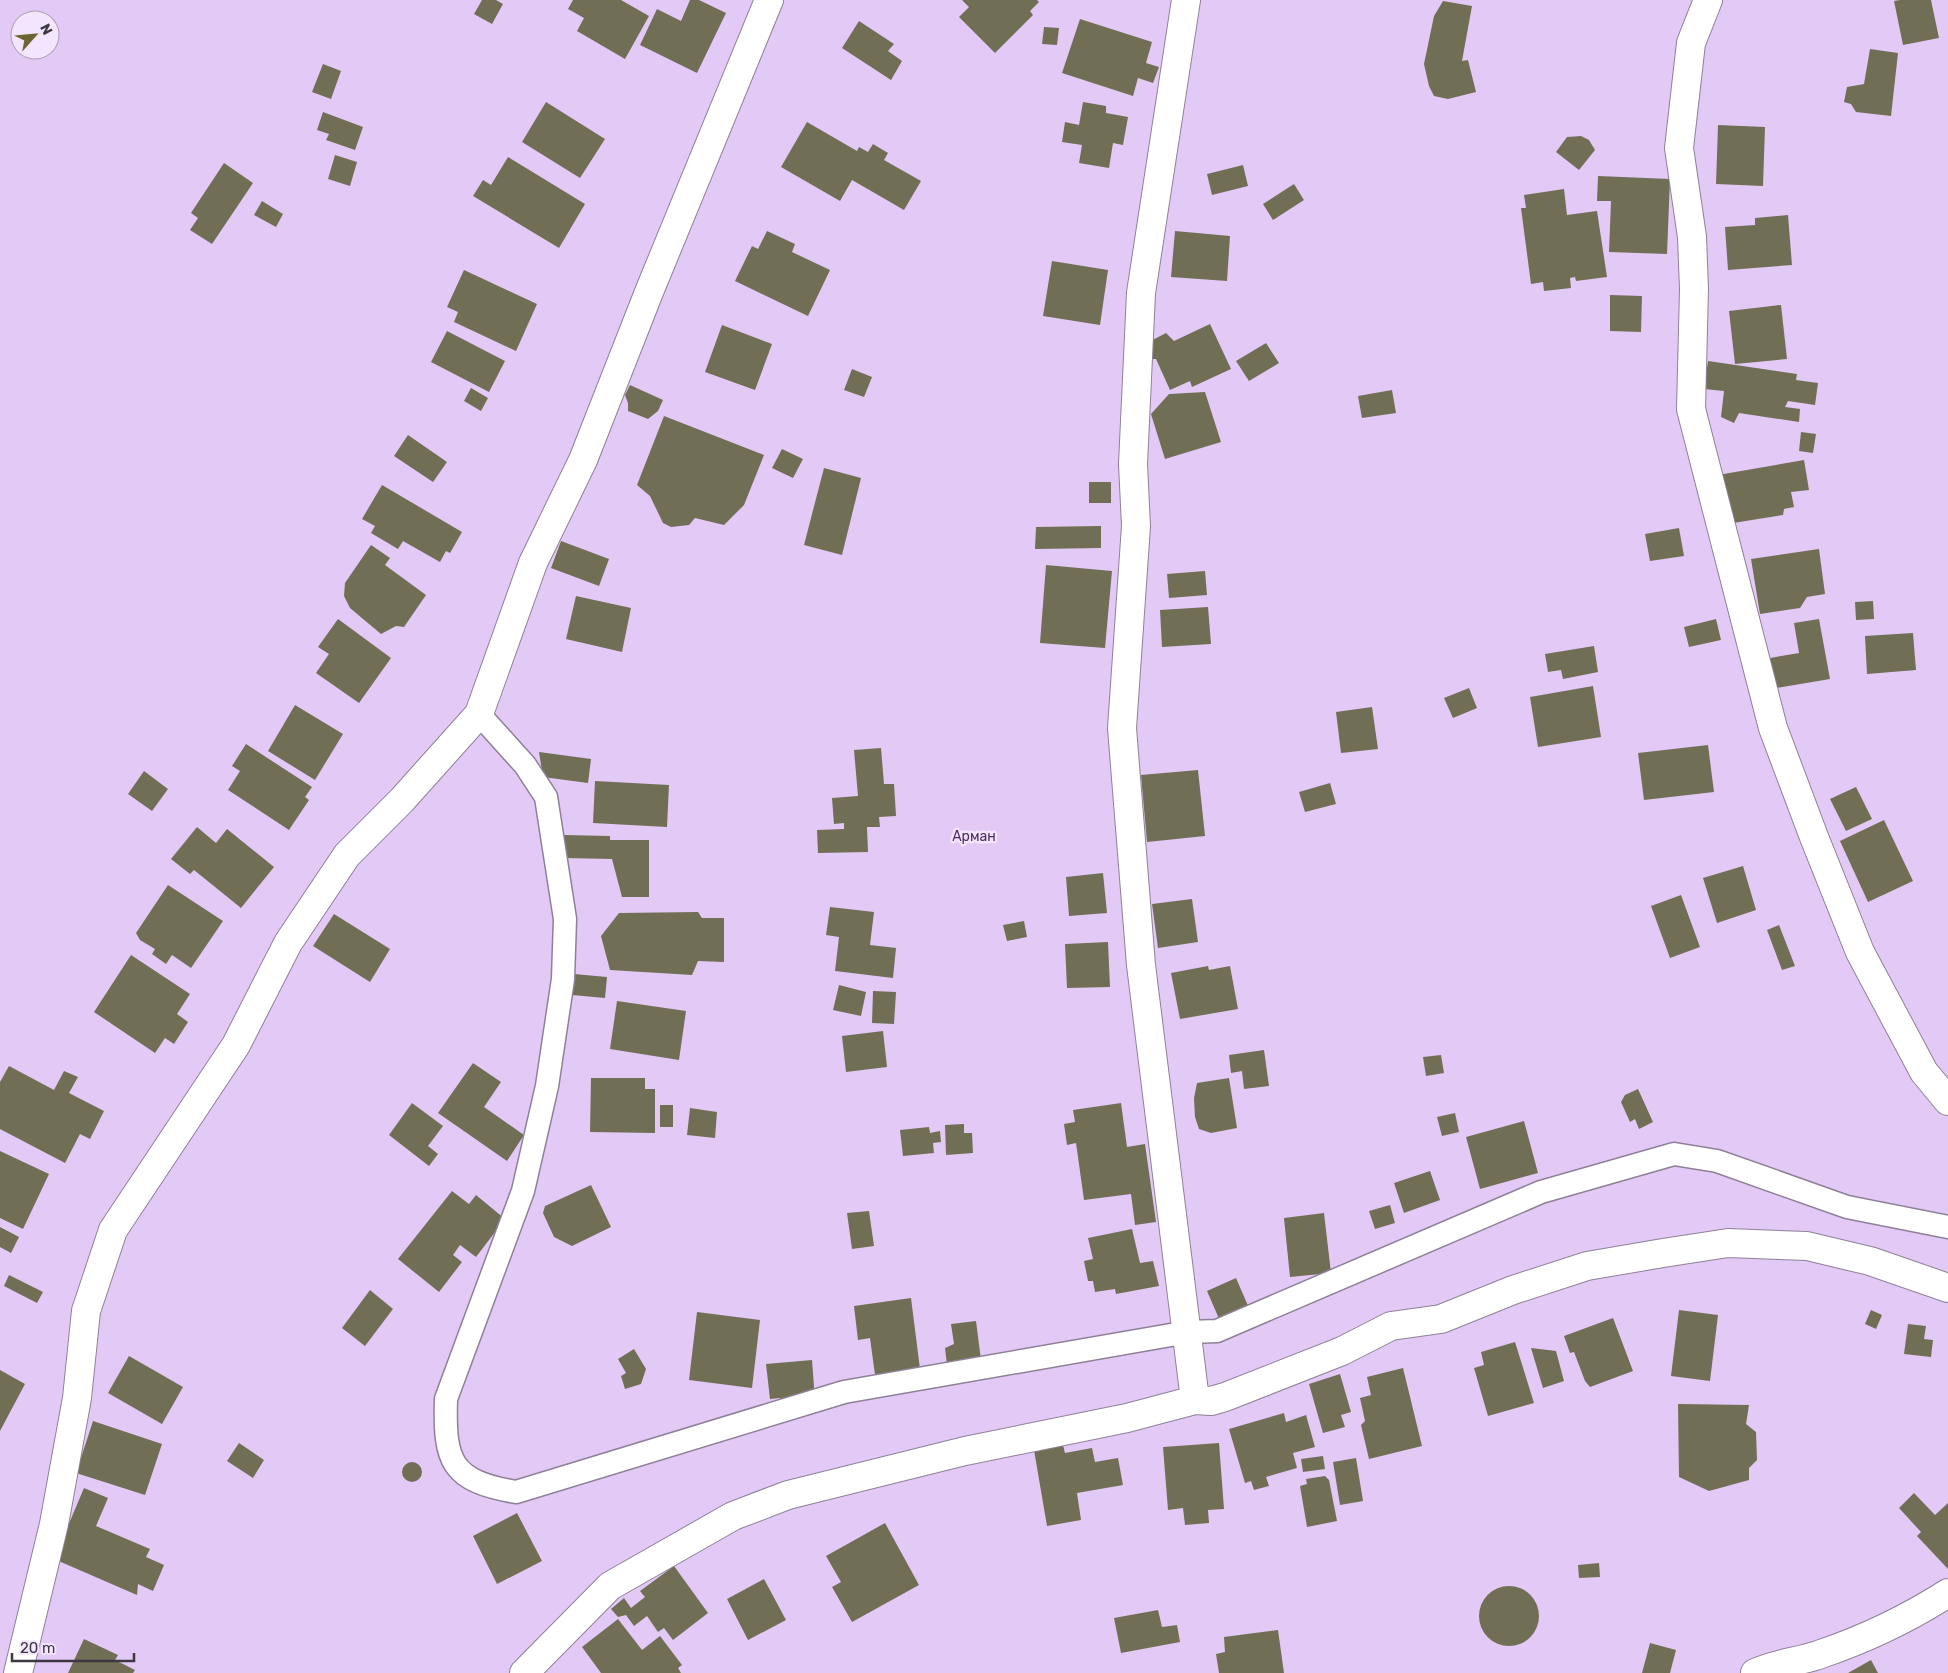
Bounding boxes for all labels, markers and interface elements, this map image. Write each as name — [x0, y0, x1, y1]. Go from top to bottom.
north arrow — [10, 10, 60, 60]
text: N — [36, 21, 56, 38]
park label: Арман — [952, 828, 996, 845]
scale bar — [12, 1630, 135, 1662]
text: 20 m — [20, 1639, 55, 1657]

